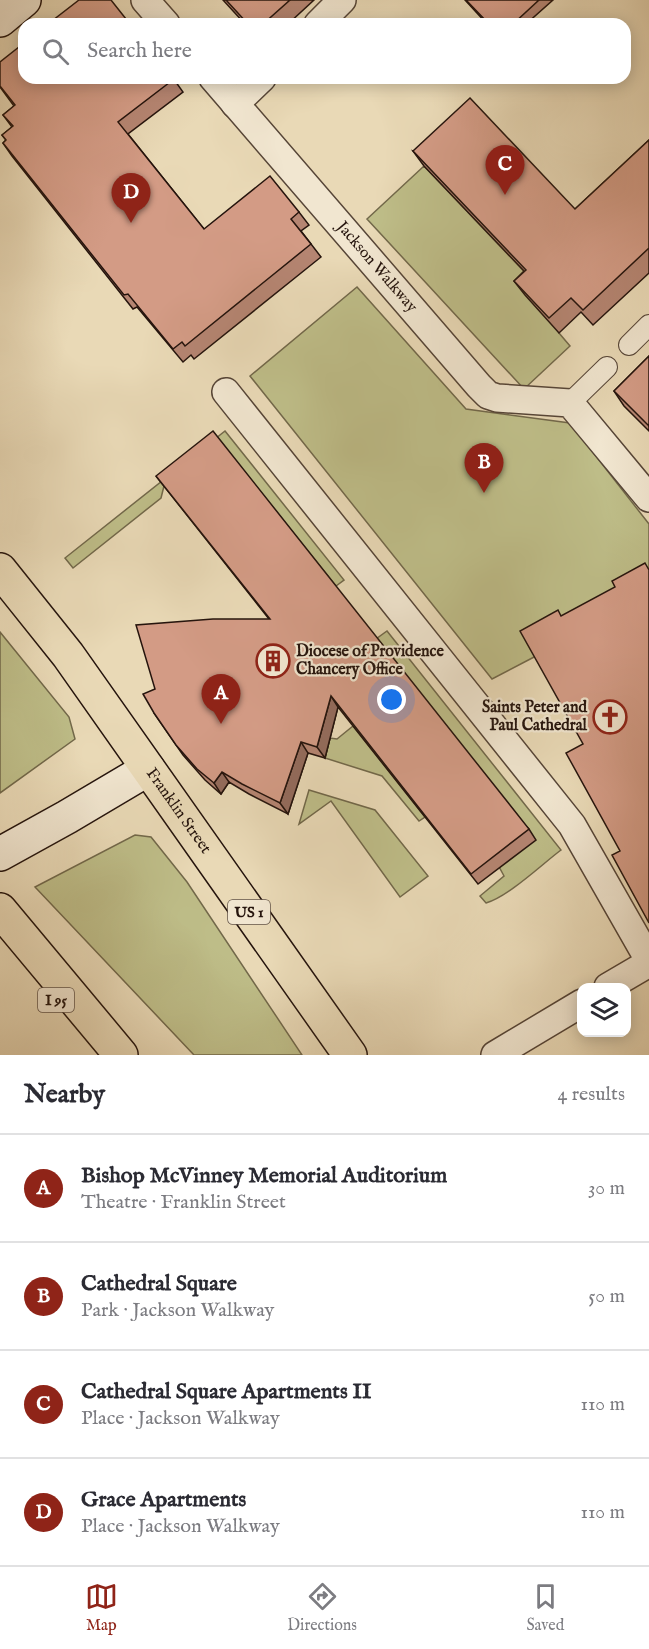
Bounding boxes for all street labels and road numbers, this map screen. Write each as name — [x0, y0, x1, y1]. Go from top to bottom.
street label: Jackson Walkway — [330, 216, 421, 317]
street label: Franklin Street — [141, 764, 216, 858]
road number: US 1 — [228, 900, 270, 924]
road number: I 95 — [38, 988, 74, 1012]

